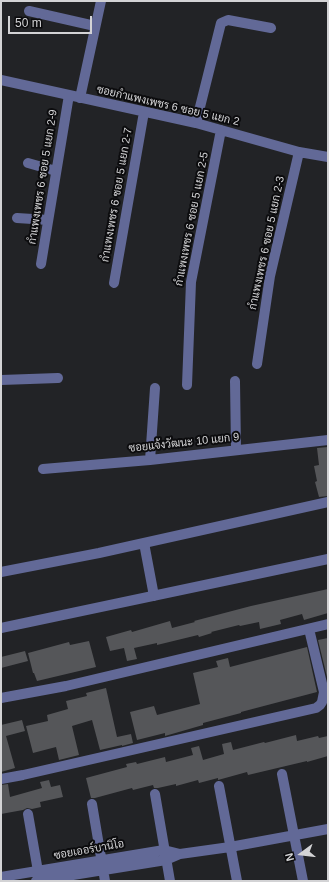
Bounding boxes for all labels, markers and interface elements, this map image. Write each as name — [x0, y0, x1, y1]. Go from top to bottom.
scale bar — [10, 8, 94, 34]
text: 50 m — [15, 16, 42, 30]
street label: ซอยกำแพงเพชร 6 ซอย 5 แยก 2 — [95, 83, 241, 129]
street label: กำแพงเพชร 6 ซอย 5 แยก 2-9 — [26, 109, 60, 245]
street label: กำแพงเพชร 6 ซอย 5 แยก 2-7 — [99, 127, 135, 263]
street label: กำแพงเพชร 6 ซอย 5 แยก 2-5 — [173, 151, 211, 287]
street label: กำแพงเพชร 6 ซอย 5 แยก 2-3 — [246, 175, 288, 311]
street label: ซอยแจ้งวัฒนะ 10 แยก 9 — [128, 431, 240, 455]
north arrow — [281, 834, 321, 874]
street label: ซอยเออร์บานิโอ — [53, 837, 125, 863]
text: N — [283, 852, 296, 863]

